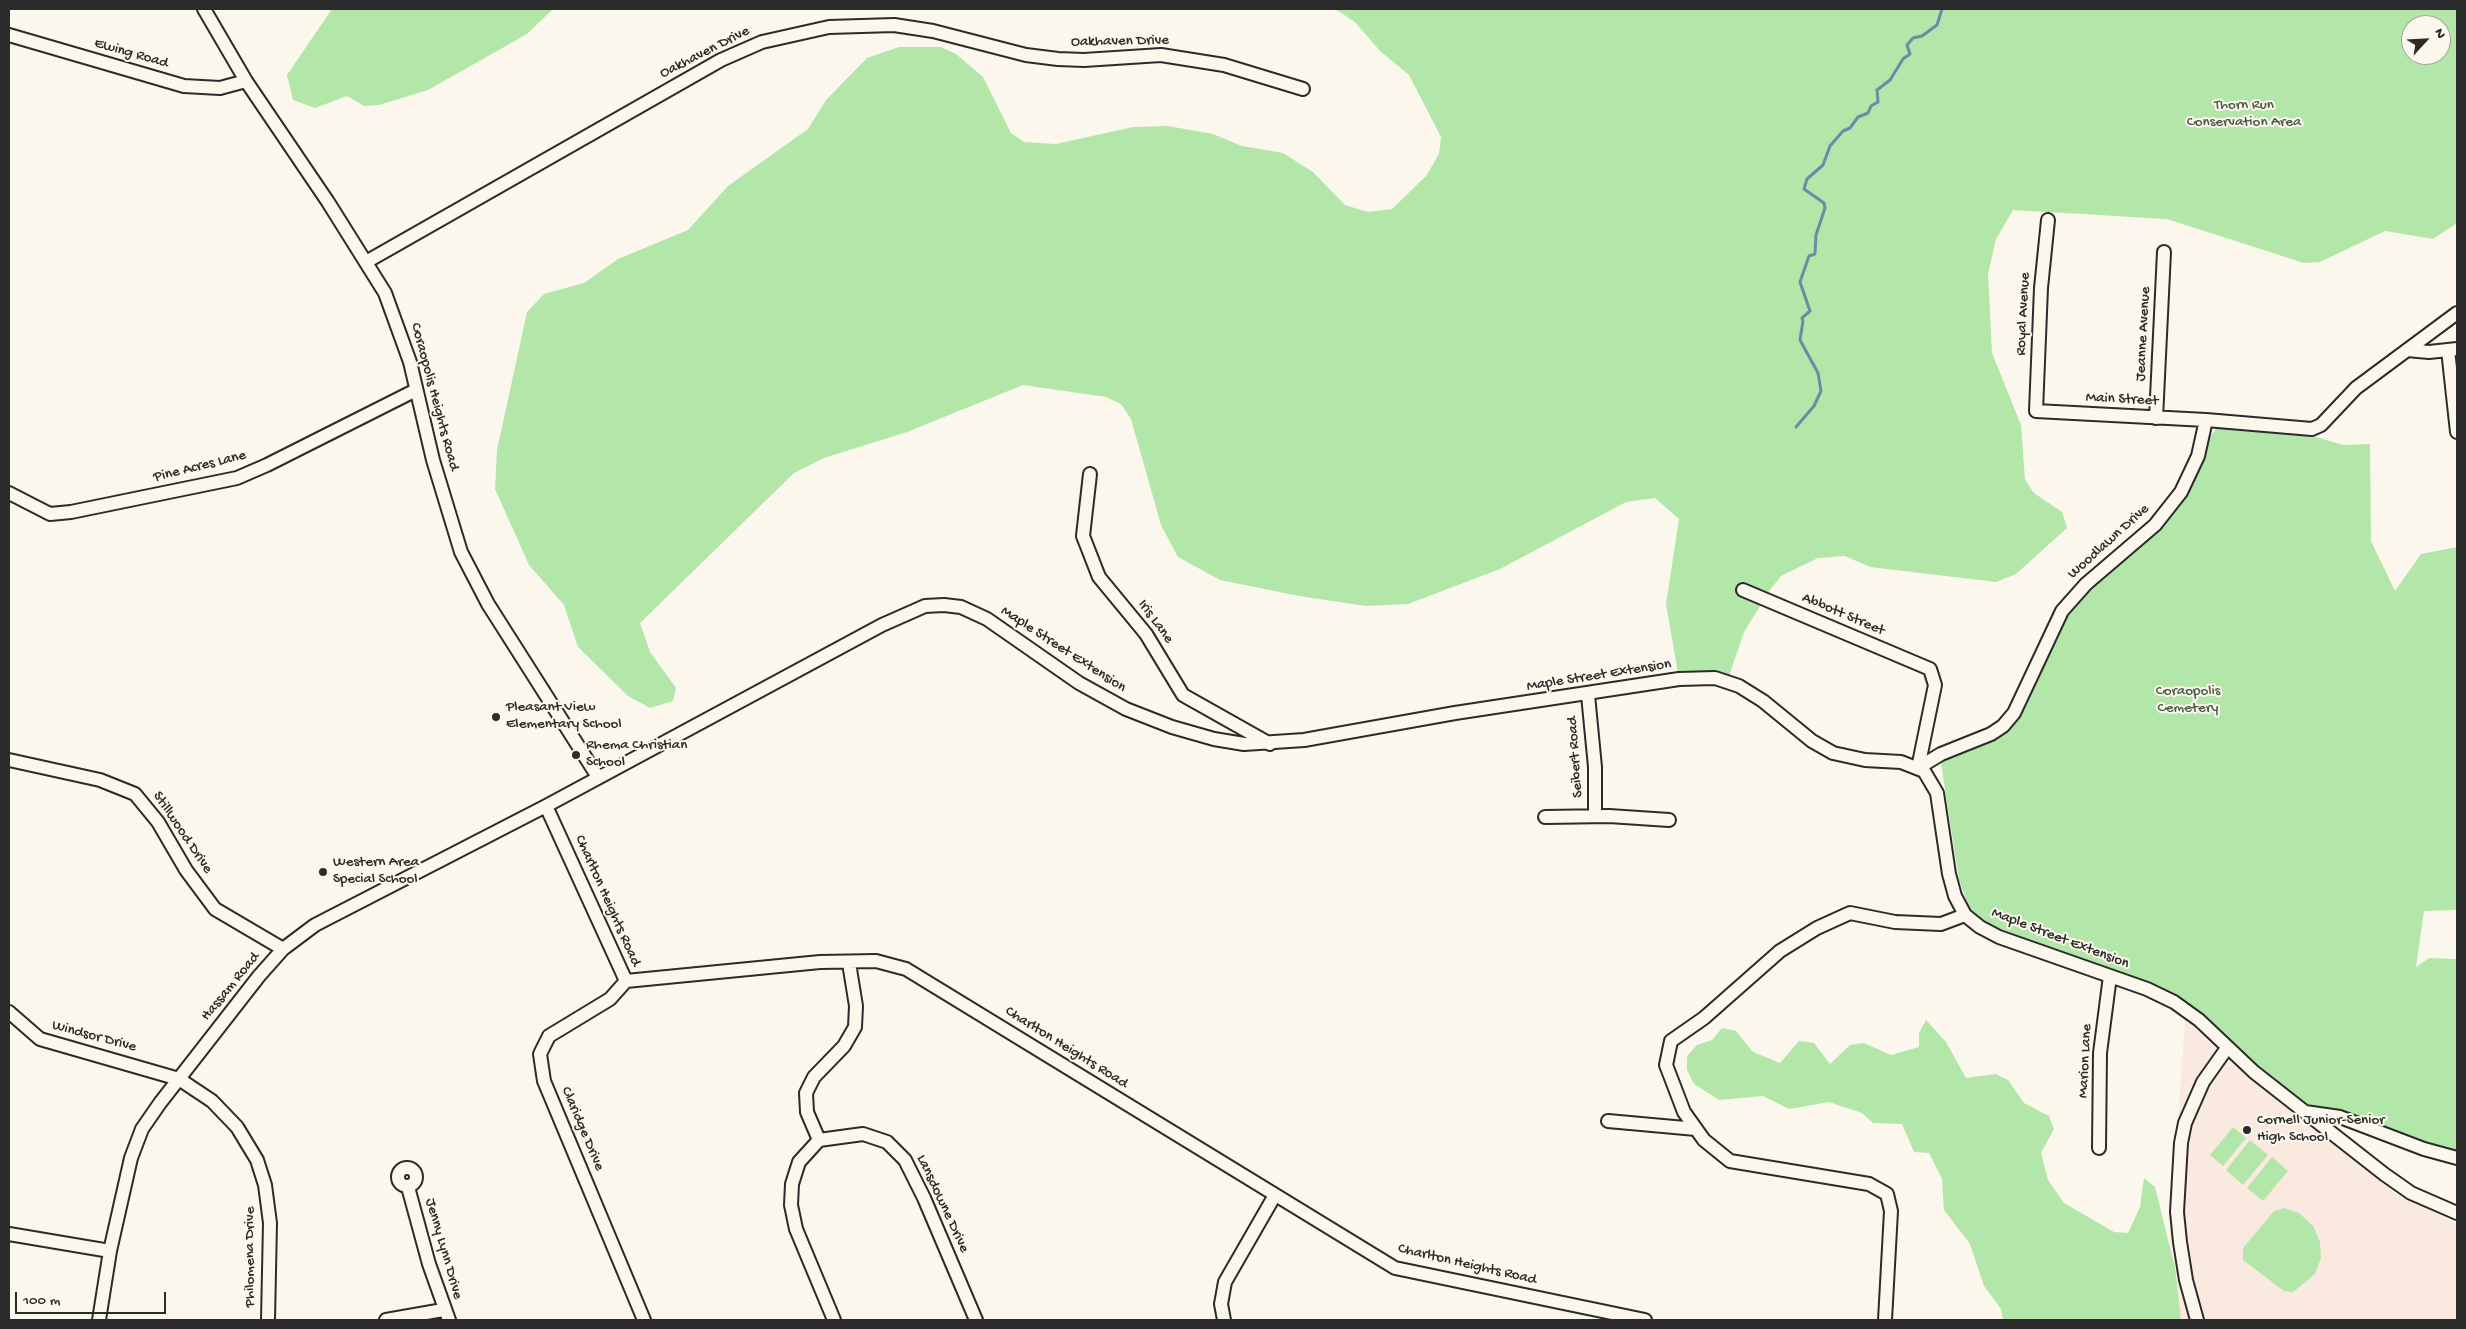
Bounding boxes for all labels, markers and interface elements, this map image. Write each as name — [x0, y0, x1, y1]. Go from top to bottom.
north arrow — [2401, 15, 2451, 65]
street label: Oakhaven Drive — [657, 23, 753, 83]
text: N — [2430, 26, 2449, 42]
street label: Oakhaven Drive — [1071, 32, 1169, 52]
street label: Ewing Road — [92, 35, 170, 73]
park label: Thorn Run Conservation Area — [2187, 97, 2301, 132]
street label: Royal Avenue — [2013, 272, 2035, 356]
street label: Jeanne Avenue — [2133, 286, 2155, 382]
street label: Coraopolis Heights Road — [406, 321, 462, 473]
street label: Main Street — [2085, 389, 2159, 411]
street label: Pine Acres Lane — [152, 447, 248, 487]
street label: Woodlawn Drive — [2064, 501, 2154, 583]
street label: Abbott Street — [1799, 589, 1887, 641]
street label: Iris Lane — [1133, 597, 1177, 647]
street label: Maple Street Extension — [997, 603, 1129, 697]
street label: Maple Street Extension — [1525, 656, 1673, 696]
park label: Coraopolis Cemetery — [2156, 683, 2220, 718]
place label: Pleasant View Elementary School — [506, 699, 622, 734]
marker: Pleasant View Elementary School — [490, 711, 502, 723]
street label: Seibert Road — [1564, 716, 1588, 798]
place label: Rhema Christian School — [586, 737, 687, 772]
marker: Rhema Christian School — [570, 749, 582, 761]
street label: Stillwood Drive — [148, 789, 216, 877]
street label: Charlton Heights Road — [570, 833, 644, 969]
place label: Western Area Special School — [333, 854, 419, 889]
marker: Western Area Special School — [317, 866, 329, 878]
street label: Maple Street Extension — [1989, 904, 2131, 974]
street label: Hassam Road — [198, 949, 264, 1025]
street label: Charlton Heights Road — [1001, 1003, 1131, 1093]
street label: Windsor Drive — [50, 1017, 138, 1057]
street label: Marion Lane — [2075, 1023, 2097, 1099]
street label: Claridge Drive — [556, 1084, 608, 1174]
place label: Cornell Junior-Senior High School — [2257, 1112, 2385, 1147]
marker: Cornell Junior-Senior High School — [2241, 1124, 2253, 1136]
street label: Lansdowne Drive — [911, 1152, 973, 1256]
street label: Jenny Lynn Drive — [420, 1196, 466, 1302]
street label: Philomena Drive — [242, 1207, 260, 1307]
street label: Charlton Heights Road — [1396, 1240, 1538, 1290]
scale bar — [18, 1282, 169, 1314]
text: 100 m — [23, 1292, 60, 1310]

